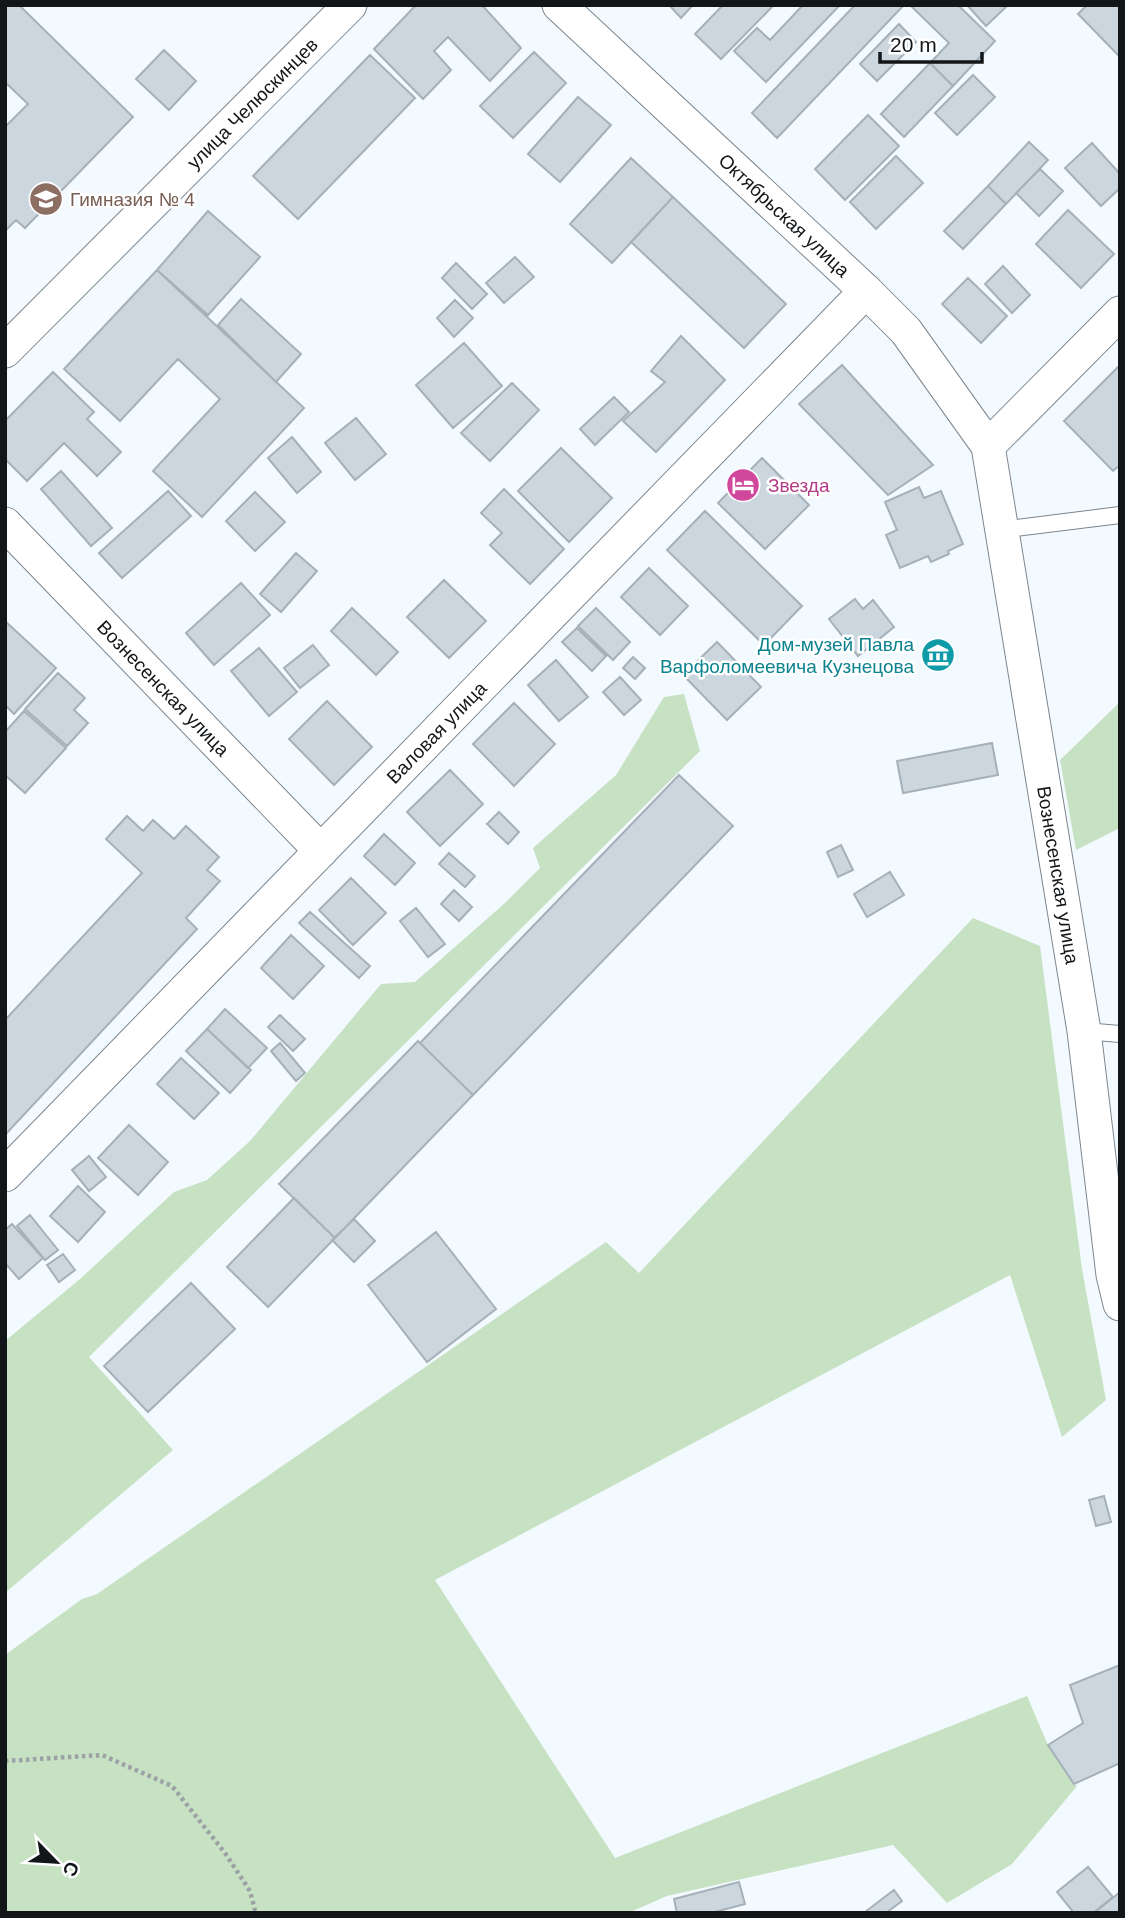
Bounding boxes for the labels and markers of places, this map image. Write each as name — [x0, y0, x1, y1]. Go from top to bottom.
school or university icon: Гимназия № 4 — [27, 180, 65, 218]
place label: Гимназия № 4 — [70, 189, 195, 210]
hotel icon: Звезда — [724, 466, 762, 504]
place label: Звезда — [768, 475, 830, 496]
place label: Дом-музей Павла Варфоломеевича Кузнецова — [660, 634, 914, 677]
museum icon: Дом-музей Павла Варфоломеевича Кузнецова — [919, 636, 957, 674]

